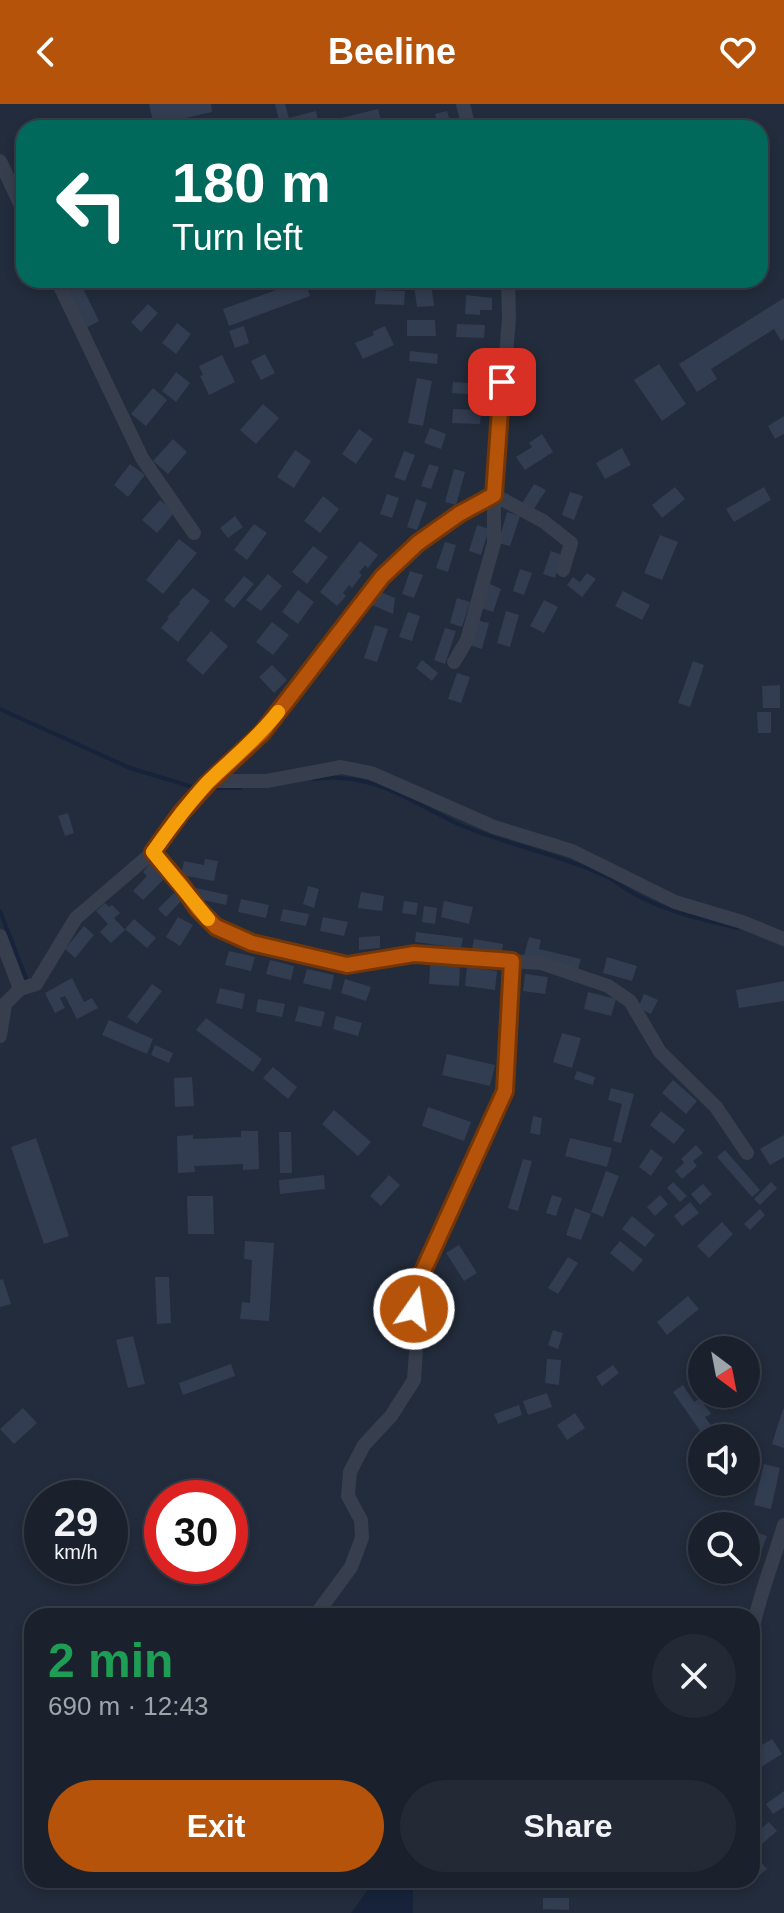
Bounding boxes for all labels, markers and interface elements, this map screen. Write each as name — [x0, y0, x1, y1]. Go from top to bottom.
icon: back — [24, 30, 68, 74]
icon: heart — [716, 30, 760, 74]
text: Beeline — [328, 31, 456, 72]
text: 180 m — [172, 151, 331, 214]
icon: left — [40, 152, 144, 256]
text: Turn left — [172, 217, 303, 258]
pin — [468, 348, 536, 416]
icon: arrive — [480, 360, 524, 404]
position arrow — [372, 1267, 456, 1351]
north arrow — [688, 1336, 760, 1408]
map controls — [688, 1336, 760, 1584]
button: sound — [688, 1424, 760, 1496]
speed limit sign: 30 — [144, 1480, 248, 1584]
text: 29 — [54, 1500, 98, 1544]
button: search — [688, 1512, 760, 1584]
text: km/h — [54, 1541, 98, 1563]
text: 2 min — [48, 1634, 173, 1687]
button: close — [652, 1634, 736, 1718]
text: 690 m · 12:43 — [48, 1691, 208, 1721]
button: Exit — [48, 1780, 384, 1872]
button: Share — [400, 1780, 736, 1872]

